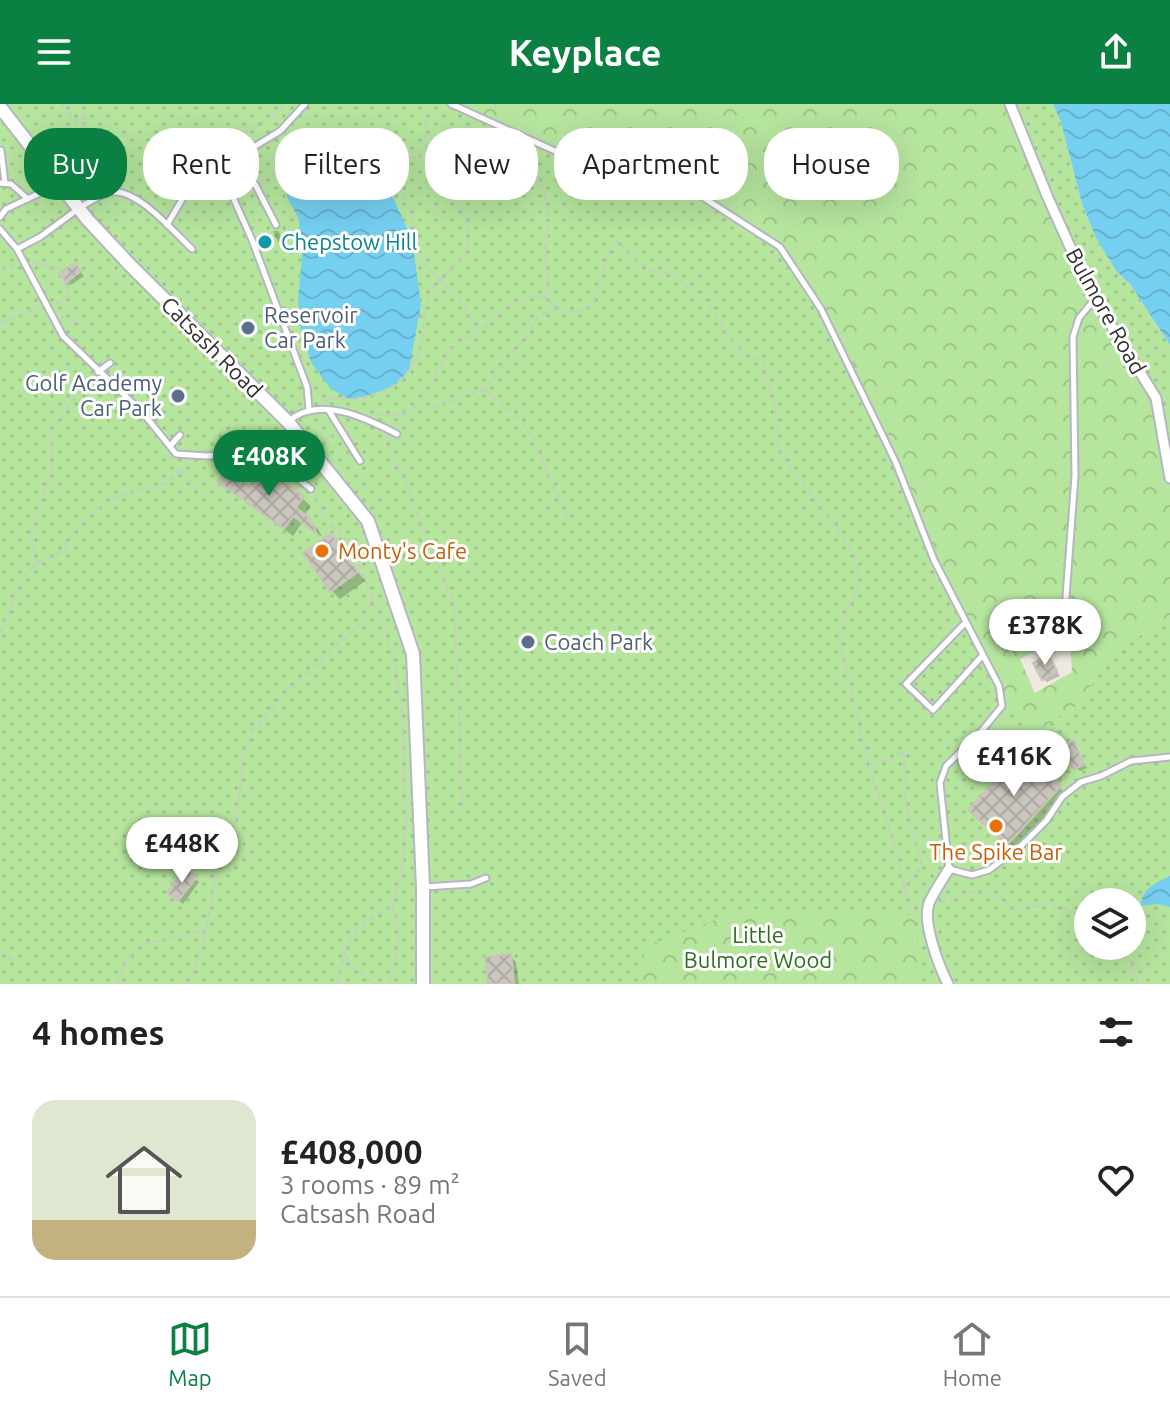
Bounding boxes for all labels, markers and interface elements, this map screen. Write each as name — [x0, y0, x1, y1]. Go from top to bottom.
icon: menu — [32, 30, 76, 74]
icon: share — [1094, 30, 1138, 74]
text: Keyplace — [509, 32, 661, 73]
chip: Buy — [24, 128, 127, 200]
chip: Rent — [143, 128, 259, 200]
chip: Filters — [275, 128, 409, 200]
chip: New — [425, 128, 538, 200]
chip: Apartment — [554, 128, 748, 200]
chip: House — [764, 128, 899, 200]
place label: Chepstow Hill — [281, 229, 418, 254]
marker: Chepstow Hill — [256, 233, 274, 251]
street label: Bulmore Road — [1061, 243, 1151, 378]
street label: Catsash Road — [157, 291, 268, 402]
place label: Reservoir Car Park — [264, 302, 358, 352]
marker: Reservoir Car Park — [239, 319, 257, 337]
place label: Golf Academy Car Park — [25, 370, 162, 420]
marker: Golf Academy Car Park — [169, 387, 187, 405]
pin: £408K — [213, 430, 325, 498]
text: £408K — [231, 441, 307, 470]
place label: Monty's Cafe — [338, 538, 467, 563]
marker: Monty's Cafe — [313, 542, 331, 560]
pin: £378K — [989, 599, 1101, 667]
text: £378K — [1007, 610, 1083, 639]
place label: Coach Park — [544, 629, 653, 654]
marker: Coach Park — [519, 633, 537, 651]
pin: £416K — [958, 730, 1070, 798]
text: £416K — [976, 741, 1052, 770]
pin: £448K — [126, 817, 238, 885]
marker: The Spike Bar — [987, 817, 1005, 835]
text: £448K — [144, 828, 220, 857]
place label: The Spike Bar — [929, 839, 1063, 864]
map controls — [1074, 888, 1146, 960]
button: layers — [1074, 888, 1146, 960]
park label: Little Bulmore Wood — [684, 922, 832, 972]
icon: filters — [1094, 1010, 1138, 1054]
text: 4 homes — [32, 1013, 165, 1051]
icon: home — [96, 1132, 192, 1228]
text: £408,000 — [280, 1132, 423, 1170]
icon: heart — [1094, 1158, 1138, 1202]
text: 3 rooms · 89 m² — [280, 1170, 460, 1199]
text: Catsash Road — [280, 1199, 436, 1228]
tab: Map — [168, 1317, 212, 1390]
tab: Saved — [548, 1317, 607, 1390]
tab: Home — [943, 1317, 1002, 1390]

